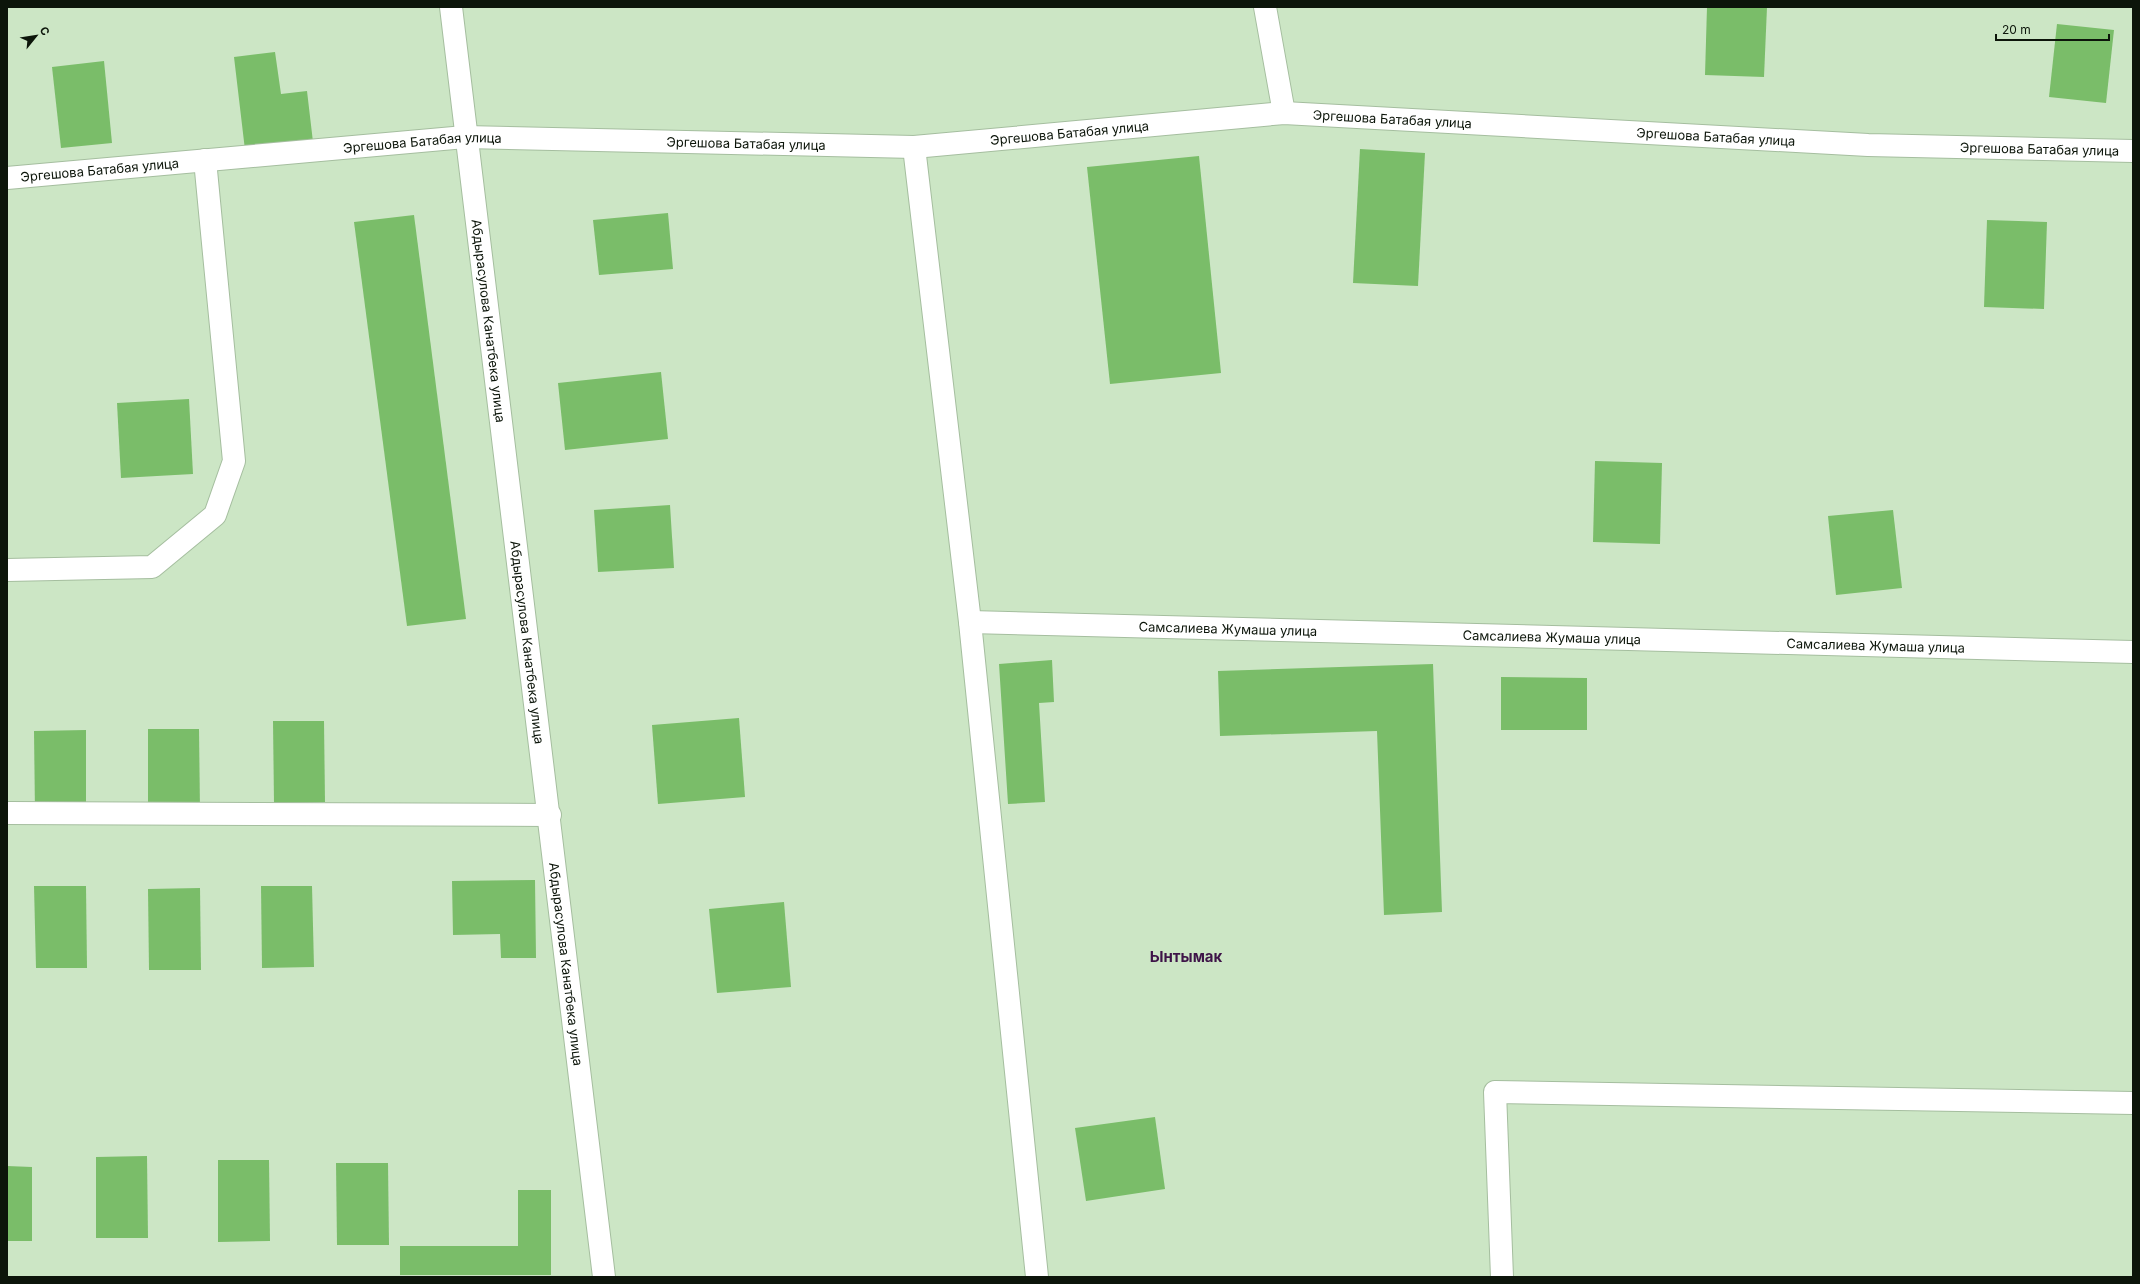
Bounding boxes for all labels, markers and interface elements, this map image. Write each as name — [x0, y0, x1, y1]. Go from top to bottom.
north arrow — [16, 16, 56, 56]
scale bar — [1996, 16, 2109, 42]
text: 20 m — [2002, 22, 2031, 37]
text: С — [37, 24, 53, 38]
street label: Эргешова Батабая улица — [1312, 107, 1472, 131]
street label: Эргешова Батабая улица — [989, 117, 1149, 148]
street label: Эргешова Батабая улица — [1636, 124, 1796, 149]
street label: Эргешова Батабая улица — [342, 129, 502, 156]
street label: Эргешова Батабая улица — [666, 133, 826, 153]
street label: Эргешова Батабая улица — [1960, 139, 2119, 159]
street label: Эргешова Батабая улица — [20, 155, 180, 185]
street label: Абдырасулова Канатбека улица — [469, 218, 509, 423]
street label: Абдырасулова Канатбека улица — [507, 540, 548, 745]
street label: Самсалиева Жумаша улица — [1138, 618, 1317, 639]
street label: Самсалиева Жумаша улица — [1462, 627, 1641, 647]
street label: Самсалиева Жумаша улица — [1786, 635, 1965, 656]
street label: Абдырасулова Канатбека улица — [546, 861, 586, 1067]
district label: Ынтымак — [1150, 947, 1223, 966]

